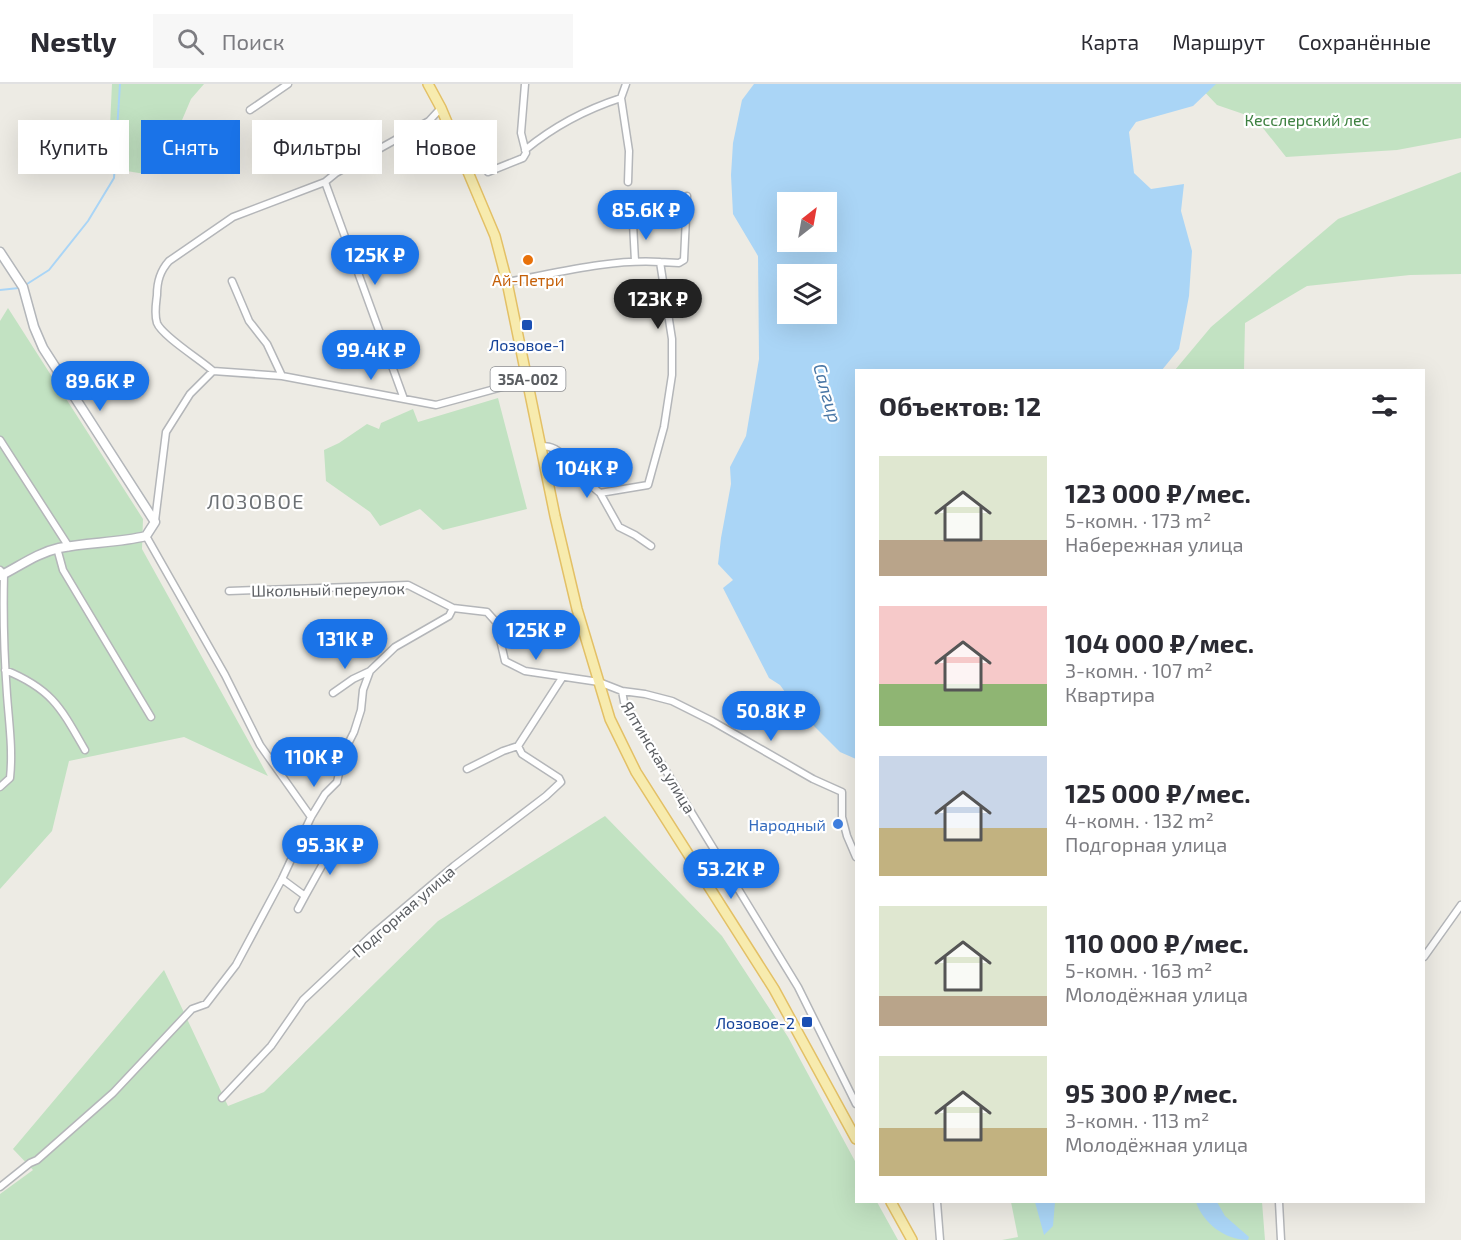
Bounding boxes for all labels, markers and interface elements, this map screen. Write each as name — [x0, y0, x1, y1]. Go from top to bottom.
search box — [153, 14, 573, 68]
text: Nestly — [30, 24, 117, 58]
icon: search — [174, 25, 207, 58]
text: Поиск — [222, 28, 285, 54]
text: Карта — [1081, 29, 1139, 54]
text: Маршрут — [1172, 29, 1265, 54]
text: Сохранённые — [1298, 29, 1431, 54]
park label: Кесслерский лес — [1244, 110, 1370, 129]
chip: Купить — [18, 120, 129, 174]
chip: Снять — [141, 120, 240, 174]
chip: Фильтры — [252, 120, 382, 174]
chip: Новое — [394, 120, 497, 174]
pin: 85.6K ₽ — [591, 190, 701, 241]
north arrow — [777, 192, 837, 252]
map controls — [777, 192, 837, 324]
text: 85.6K ₽ — [612, 197, 680, 221]
pin: 125K ₽ — [326, 235, 424, 286]
text: 125K ₽ — [345, 242, 405, 266]
marker: Ай-Петри — [521, 253, 535, 267]
button: layers — [777, 264, 837, 324]
place label: Ай-Петри — [492, 270, 564, 289]
pin: 123K ₽ — [609, 279, 707, 330]
text: 123K ₽ — [628, 286, 688, 310]
marker: Лозовое-1 — [520, 318, 534, 332]
pin: 99.4K ₽ — [316, 330, 426, 381]
place label: Лозовое-1 — [489, 335, 565, 354]
text: 99.4K ₽ — [336, 337, 406, 361]
pin: 89.6K ₽ — [45, 361, 155, 412]
water label: Салгир — [809, 361, 847, 425]
road number: 35А-002 — [490, 367, 566, 391]
text: 89.6K ₽ — [65, 368, 135, 392]
icon: filters — [1368, 389, 1401, 422]
text: Объектов: 12 — [879, 390, 1041, 421]
pin: 104K ₽ — [538, 448, 636, 499]
text: 104K ₽ — [556, 455, 618, 479]
text: 123 000 ₽/мес. — [1065, 477, 1251, 508]
icon: home — [927, 480, 999, 552]
district label: ЛОЗОВОЕ — [207, 489, 305, 513]
text: 5-комн. · 173 m² — [1065, 508, 1211, 532]
text: Набережная улица — [1065, 532, 1244, 556]
street label: Школьный переулок — [251, 578, 406, 601]
pin: 125K ₽ — [487, 610, 585, 661]
text: 125K ₽ — [506, 617, 566, 641]
pin: 131K ₽ — [296, 619, 394, 670]
text: 131K ₽ — [316, 626, 374, 650]
text: 104 000 ₽/мес. — [1065, 627, 1254, 658]
icon: home — [927, 630, 999, 702]
text: 3-комн. · 107 m² — [1065, 658, 1213, 682]
text: Квартира — [1065, 682, 1155, 706]
pin: 50.8K ₽ — [716, 691, 826, 742]
street label: Ялтинская улица — [617, 697, 700, 817]
text: 50.8K ₽ — [736, 698, 806, 722]
pin: 110K ₽ — [265, 737, 363, 788]
text: 110K ₽ — [285, 744, 343, 768]
text: 125 000 ₽/мес. — [1065, 777, 1251, 808]
icon: home — [927, 780, 999, 852]
text: 4-комн. · 132 m² — [1065, 808, 1214, 832]
place label: Народный — [749, 815, 826, 834]
marker: Народный — [831, 817, 845, 831]
pin: 95.3K ₽ — [275, 825, 385, 876]
text: 95.3K ₽ — [296, 832, 364, 856]
text: Подгорная улица — [1065, 832, 1227, 856]
pin: 53.2K ₽ — [676, 849, 786, 900]
text: 53.2K ₽ — [697, 856, 765, 880]
street label: Подгорная улица — [348, 861, 459, 962]
text: 110 000 ₽/мес. — [1065, 927, 1249, 958]
icon: home — [927, 930, 999, 1002]
text: 5-комн. · 163 m² — [1065, 958, 1212, 982]
text: Молодёжная улица — [1065, 982, 1248, 1006]
place label: Лозовое-2 — [716, 1013, 795, 1032]
marker: Лозовое-2 — [800, 1015, 814, 1029]
text: 95 300 ₽/мес. — [1065, 1077, 1238, 1108]
icon: home — [927, 1080, 999, 1152]
text: 3-комн. · 113 m² — [1065, 1108, 1209, 1132]
text: Молодёжная улица — [1065, 1132, 1248, 1156]

